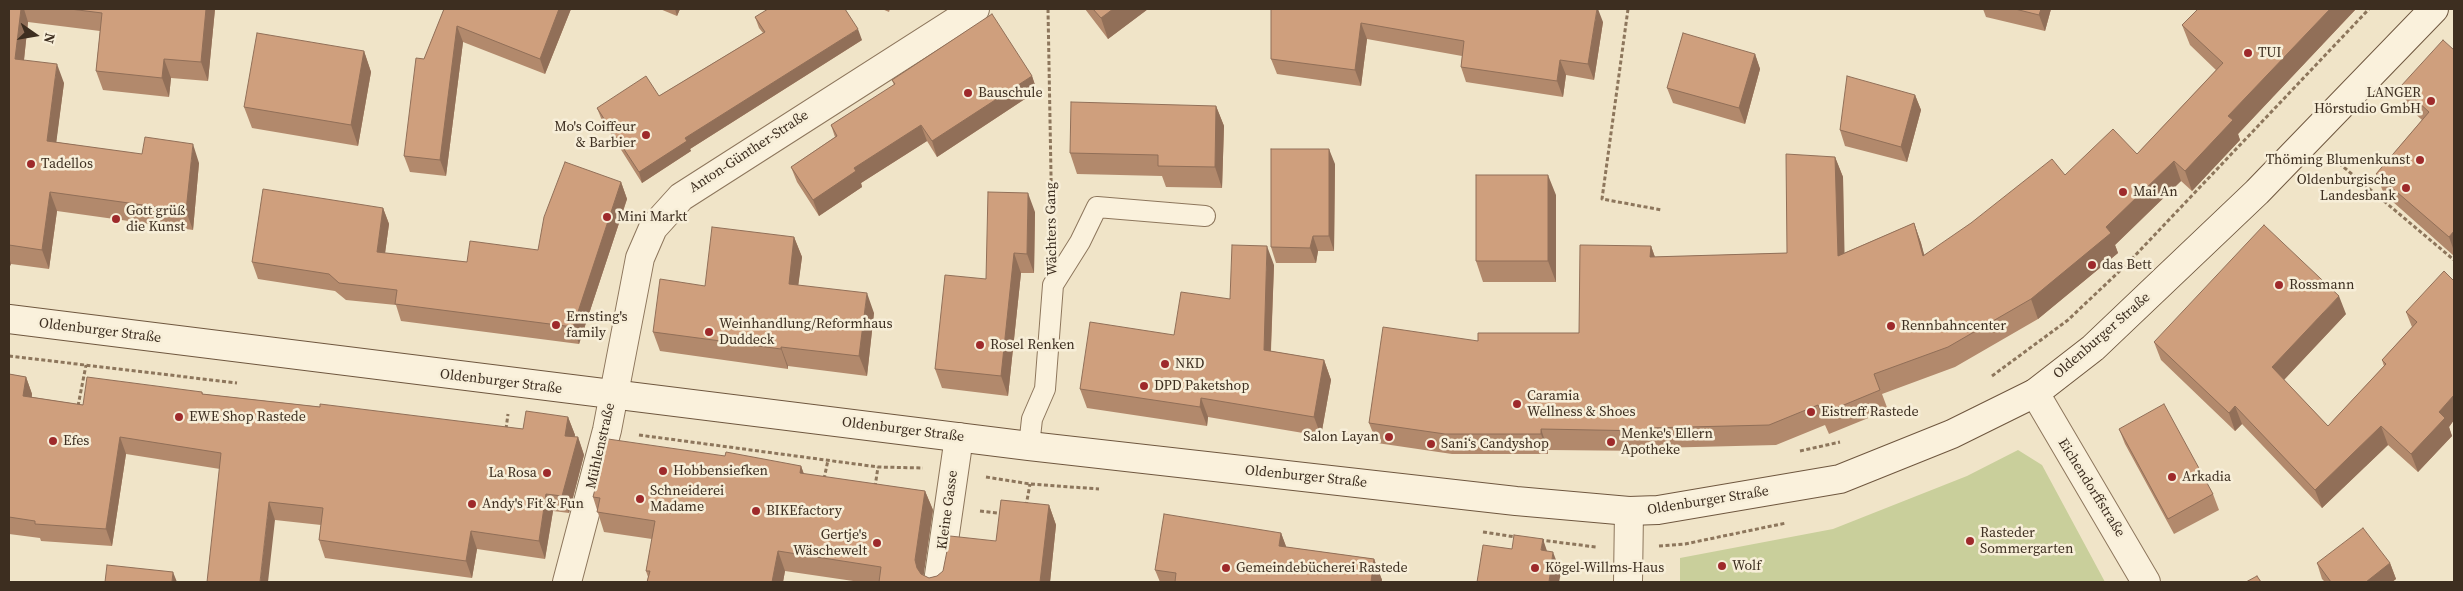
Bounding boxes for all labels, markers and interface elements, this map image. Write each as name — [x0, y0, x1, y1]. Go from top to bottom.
north arrow — [10, 10, 60, 60]
text: N — [39, 31, 61, 46]
place label: TUI — [2258, 45, 2281, 61]
marker: TUI — [2242, 47, 2254, 59]
place label: Bauschule — [978, 85, 1043, 101]
place label: LANGER Hörstudio GmbH — [2314, 85, 2421, 118]
marker: Bauschule — [962, 87, 974, 99]
marker: LANGER Hörstudio GmbH — [2425, 95, 2437, 107]
street label: Anton-Günther-Straße — [686, 107, 812, 197]
place label: Mo's Coiffeur & Barbier — [554, 119, 636, 152]
marker: Mo's Coiffeur & Barbier — [640, 129, 652, 141]
place label: Thöming Blumenkunst — [2266, 152, 2410, 168]
marker: Thöming Blumenkunst — [2414, 154, 2426, 166]
place label: Tadellos — [41, 156, 93, 172]
marker: Tadellos — [25, 158, 37, 170]
place label: Oldenburgische Landesbank — [2297, 172, 2396, 204]
street label: Wächters Gang — [1043, 182, 1061, 276]
marker: Oldenburgische Landesbank — [2400, 182, 2412, 194]
place label: Mai An — [2133, 184, 2178, 200]
marker: Mai An — [2117, 186, 2129, 198]
place label: Gott grüß die Kunst — [126, 203, 185, 236]
place label: Mini Markt — [617, 209, 687, 225]
marker: Mini Markt — [601, 211, 613, 223]
marker: Gott grüß die Kunst — [110, 213, 122, 225]
place label: das Bett — [2102, 257, 2151, 273]
marker: das Bett — [2086, 259, 2098, 271]
place label: Rossmann — [2289, 277, 2354, 293]
marker: Rossmann — [2273, 279, 2285, 291]
street label: Oldenburger Straße — [2050, 289, 2154, 383]
place label: Ernsting's family — [566, 309, 628, 342]
street label: Oldenburger Straße — [38, 315, 162, 347]
place label: Weinhandlung/Reformhaus Duddeck — [719, 316, 893, 348]
place label: Rennbahncenter — [1901, 318, 2006, 334]
marker: Ernsting's family — [550, 319, 562, 331]
marker: Rennbahncenter — [1885, 320, 1897, 332]
marker: Weinhandlung/Reformhaus Duddeck — [703, 326, 715, 338]
place label: Rosel Renken — [990, 337, 1075, 353]
marker: Rosel Renken — [974, 339, 986, 351]
place label: NKD — [1175, 356, 1204, 372]
marker: NKD — [1159, 358, 1171, 370]
street label: Oldenburger Straße — [439, 366, 563, 398]
place label: DPD Paketshop — [1154, 378, 1249, 394]
marker: DPD Paketshop — [1138, 380, 1150, 392]
place label: Caramia Wellness & Shoes — [1527, 388, 1636, 421]
marker: Caramia Wellness & Shoes — [1511, 398, 1523, 410]
street label: Mühlenstraße — [583, 401, 619, 491]
place label: Eistreff Rastede — [1821, 404, 1919, 420]
marker: Eistreff Rastede — [1805, 406, 1817, 418]
place label: EWE Shop Rastede — [189, 409, 306, 425]
marker: EWE Shop Rastede — [173, 411, 185, 423]
street label: Oldenburger Straße — [841, 414, 965, 446]
place label: Menke's Ellern Apotheke — [1621, 426, 1713, 458]
place label: Salon Layan — [1303, 429, 1379, 445]
marker: Salon Layan — [1383, 431, 1395, 443]
place label: Efes — [63, 433, 89, 449]
marker: Efes — [47, 435, 59, 447]
place label: Sani‘s Candyshop — [1441, 436, 1549, 452]
marker: Menke's Ellern Apotheke — [1605, 436, 1617, 448]
street label: Eichendorffstraße — [2054, 436, 2128, 540]
marker: Sani‘s Candyshop — [1425, 438, 1437, 450]
street label: Oldenburger Straße — [1244, 462, 1368, 492]
place label: Hobbensiefken — [673, 463, 768, 479]
place label: La Rosa — [488, 465, 537, 481]
marker: Hobbensiefken — [657, 465, 669, 477]
marker: La Rosa — [541, 467, 553, 479]
street label: Kleine Gasse — [934, 469, 962, 551]
place label: Arkadia — [2182, 469, 2231, 485]
marker: Arkadia — [2166, 471, 2178, 483]
place label: Schneiderei Madame — [650, 483, 724, 516]
street label: Oldenburger Straße — [1646, 483, 1770, 519]
marker: Schneiderei Madame — [634, 493, 646, 505]
place label: Andy's Fit & Fun — [482, 496, 584, 512]
marker: Andy's Fit & Fun — [466, 498, 478, 510]
place label: BIKEfactory — [766, 503, 842, 519]
marker: BIKEfactory — [750, 505, 762, 517]
place label: Rasteder Sommergarten — [1980, 525, 2073, 558]
place label: Gertje's Wäschewelt — [793, 527, 867, 560]
marker: Rasteder Sommergarten — [1964, 535, 1976, 547]
marker: Gertje's Wäschewelt — [871, 537, 883, 549]
place label: Wolf — [1732, 558, 1761, 574]
place label: Gemeindebücherei Rastede — [1236, 560, 1408, 576]
place label: Kögel-Willms-Haus — [1545, 560, 1664, 576]
marker: Wolf — [1716, 560, 1728, 572]
marker: Gemeindebücherei Rastede — [1220, 562, 1232, 574]
marker: Kögel-Willms-Haus — [1529, 562, 1541, 574]

